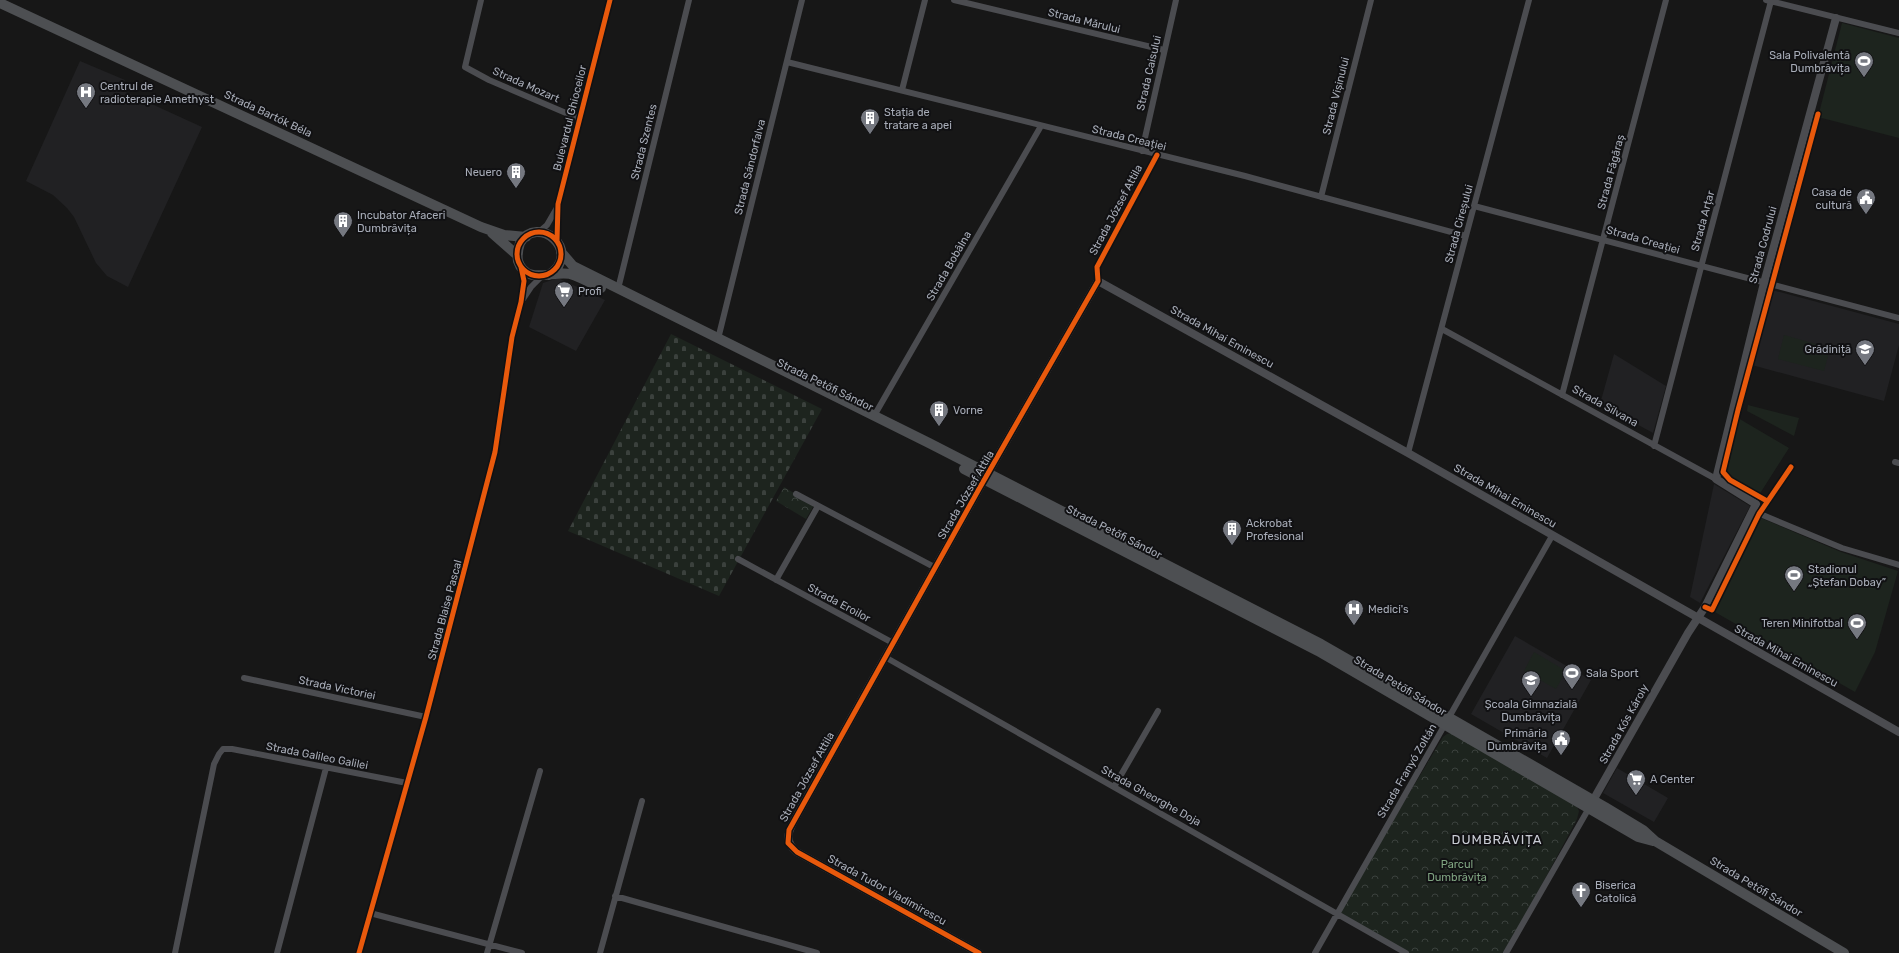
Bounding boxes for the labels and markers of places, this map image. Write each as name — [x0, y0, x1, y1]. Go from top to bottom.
place label: Sala Polivalentă Dumbrăvița — [1769, 49, 1850, 75]
sports icon: Sala Polivalentă Dumbrăvița — [1853, 50, 1875, 78]
place label: Centrul de radioterapie Amethyst — [100, 80, 215, 106]
hospital icon: Centrul de radioterapie Amethyst — [75, 81, 97, 109]
place label: Stația de tratare a apei — [884, 106, 952, 132]
building icon: Stația de tratare a apei — [859, 107, 881, 135]
building icon: Neuero — [505, 161, 527, 189]
place label: Neuero — [465, 166, 502, 179]
place label: Casa de cultură — [1812, 186, 1852, 212]
public building icon: Casa de cultură — [1855, 187, 1877, 215]
place label: Incubator Afaceri Dumbrăvița — [357, 209, 445, 235]
building icon: Incubator Afaceri Dumbrăvița — [332, 210, 354, 238]
supermarket icon: Profi — [553, 280, 575, 308]
place label: Profi — [578, 285, 601, 298]
school or university icon: Grădiniță — [1854, 338, 1876, 366]
place label: Grădiniță — [1804, 343, 1851, 356]
building icon: Vorne — [928, 399, 950, 427]
place label: Vorne — [953, 404, 983, 417]
place label: Ackrobat Profesional — [1246, 517, 1304, 543]
building icon: Ackrobat Profesional — [1221, 518, 1243, 546]
place label: Stadionul „Ștefan Dobay” — [1808, 563, 1886, 589]
sports icon: Stadionul „Ștefan Dobay” — [1783, 564, 1805, 592]
hospital icon: Medici's — [1343, 598, 1365, 626]
place label: Medici's — [1368, 603, 1409, 616]
sports icon: Teren Minifotbal — [1846, 612, 1868, 640]
place label: Teren Minifotbal — [1761, 617, 1843, 630]
sports icon: Sala Sport — [1561, 662, 1583, 690]
place label: Sala Sport — [1586, 667, 1639, 680]
school or university icon: Școala Gimnazială Dumbrăvița — [1520, 669, 1542, 697]
place label: Școala Gimnazială Dumbrăvița — [1485, 698, 1577, 724]
place label: Primăria Dumbrăvița — [1487, 727, 1547, 753]
public building icon: Primăria Dumbrăvița — [1550, 728, 1572, 756]
supermarket icon: A Center — [1625, 768, 1647, 796]
place label: A Center — [1650, 773, 1695, 786]
place label: Biserica Catolică — [1595, 879, 1636, 905]
church icon: Biserica Catolică — [1570, 880, 1592, 908]

